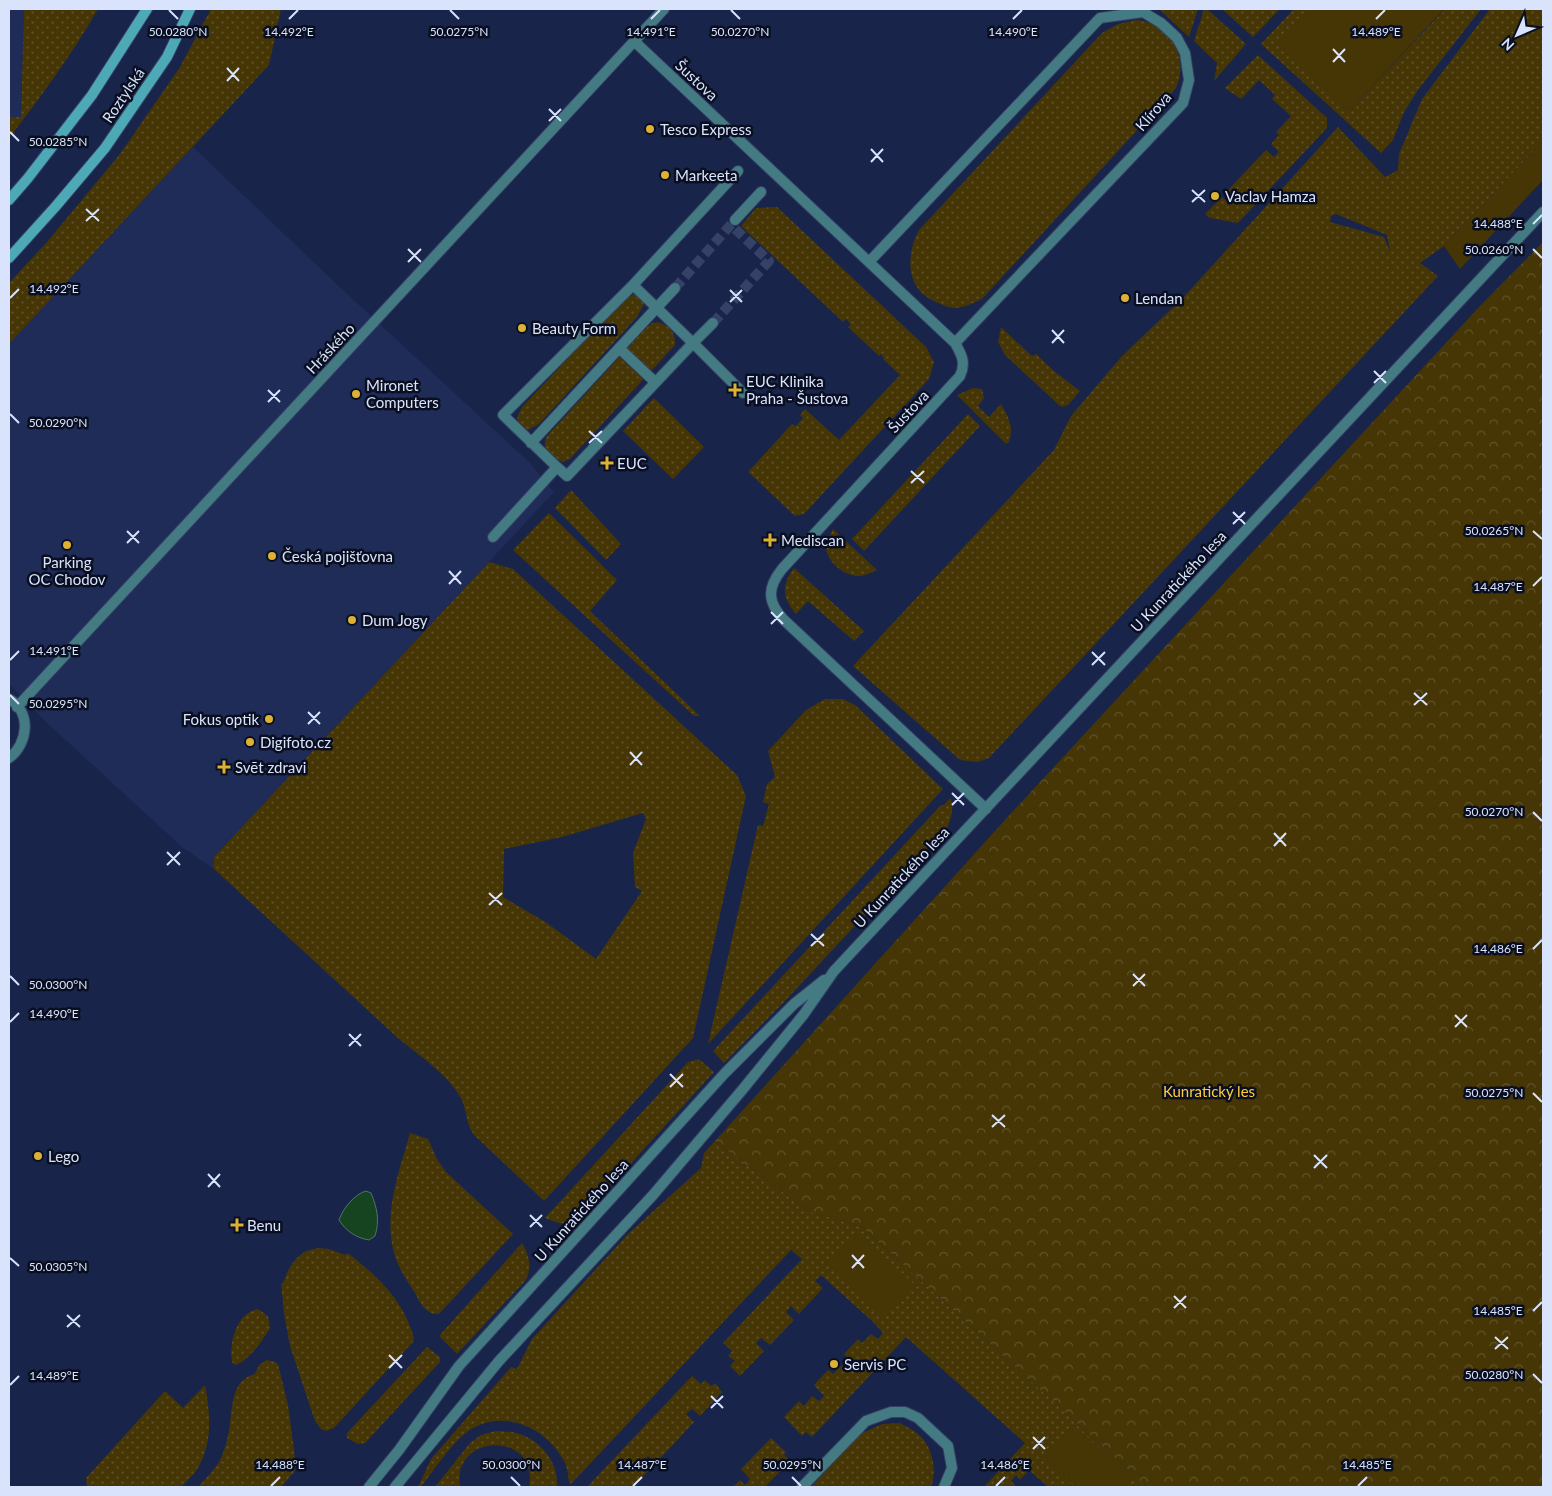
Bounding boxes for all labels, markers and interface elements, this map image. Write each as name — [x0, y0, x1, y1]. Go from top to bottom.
north arrow — [1492, 10, 1542, 60]
text: 50.0280°N — [149, 24, 207, 39]
text: 14.492°E — [264, 24, 314, 39]
text: 50.0275°N — [430, 24, 488, 39]
text: 14.491°E — [626, 24, 676, 39]
text: 50.0270°N — [711, 24, 769, 39]
text: 14.490°E — [988, 24, 1038, 39]
text: 14.489°E — [1351, 24, 1401, 39]
text: N — [1498, 35, 1517, 54]
street label: Šustova — [672, 56, 722, 104]
street label: Roztylská — [98, 64, 148, 126]
street label: Klírova — [1131, 88, 1175, 134]
place label: Tesco Express — [660, 120, 751, 138]
marker: Tesco Express — [644, 123, 656, 135]
text: 50.0285°N — [29, 134, 87, 149]
place label: Markeeta — [675, 166, 737, 184]
marker: Markeeta — [659, 169, 671, 181]
place label: Vaclav Hamza — [1225, 187, 1316, 205]
marker: Vaclav Hamza — [1209, 190, 1221, 202]
text: 14.488°E — [1473, 216, 1523, 231]
text: 50.0260°N — [1465, 242, 1523, 257]
text: 14.492°E — [29, 281, 79, 296]
place label: Lendan — [1135, 289, 1183, 307]
marker: Lendan — [1119, 292, 1131, 304]
street label: Hráského — [302, 319, 358, 377]
place label: Beauty Form — [532, 319, 616, 337]
marker: Beauty Form — [516, 322, 528, 334]
place label: EUC Klinika Praha - Šustova — [746, 372, 848, 407]
place label: Mironet Computers — [366, 376, 439, 411]
marker: EUC Klinika Praha - Šustova — [728, 383, 742, 397]
street label: Šustova — [884, 386, 932, 436]
marker: Mironet Computers — [350, 388, 362, 400]
text: 50.0290°N — [29, 415, 87, 430]
place label: EUC — [617, 454, 647, 472]
marker: EUC — [601, 457, 613, 469]
text: 50.0265°N — [1465, 523, 1523, 538]
street label: U Kunratického lesa — [1127, 527, 1229, 635]
place label: Mediscan — [781, 531, 844, 549]
marker: Mediscan — [763, 533, 777, 547]
marker: Parking OC Chodov — [61, 539, 73, 551]
place label: Česká pojišťovna — [282, 547, 393, 565]
marker: Česká pojišťovna — [266, 550, 278, 562]
place label: Parking OC Chodov — [28, 553, 106, 588]
text: 14.487°E — [1473, 579, 1523, 594]
place label: Dum Jogy — [362, 611, 428, 629]
marker: Dum Jogy — [346, 614, 358, 626]
text: 14.491°E — [29, 643, 79, 658]
text: 50.0295°N — [29, 696, 87, 711]
place label: Fokus optik — [183, 710, 259, 728]
marker: Fokus optik — [263, 713, 275, 725]
place label: Digifoto.cz — [260, 733, 331, 751]
marker: Digifoto.cz — [244, 736, 256, 748]
place label: Svēt zdravi — [235, 758, 306, 776]
marker: Svēt zdravi — [217, 760, 231, 774]
text: 50.0270°N — [1465, 804, 1523, 819]
street label: U Kunratického lesa — [850, 823, 952, 931]
text: 14.486°E — [1473, 941, 1523, 956]
text: 50.0300°N — [29, 977, 87, 992]
text: 14.490°E — [29, 1006, 79, 1021]
park label: Kunratický les — [1163, 1082, 1255, 1100]
text: 50.0275°N — [1465, 1085, 1523, 1100]
place label: Lego — [48, 1147, 79, 1165]
marker: Lego — [32, 1150, 44, 1162]
street label: U Kunratického lesa — [530, 1155, 632, 1265]
place label: Benu — [247, 1216, 281, 1234]
marker: Benu — [231, 1219, 243, 1231]
text: 50.0305°N — [29, 1259, 87, 1274]
text: 14.485°E — [1473, 1303, 1523, 1318]
place label: Servis PC — [844, 1355, 906, 1373]
marker: Servis PC — [828, 1358, 840, 1370]
text: 50.0280°N — [1465, 1367, 1523, 1382]
text: 14.489°E — [29, 1368, 79, 1383]
text: 14.488°E — [255, 1457, 305, 1472]
text: 50.0300°N — [482, 1457, 540, 1472]
text: 14.487°E — [617, 1457, 667, 1472]
text: 50.0295°N — [763, 1457, 821, 1472]
text: 14.486°E — [980, 1457, 1030, 1472]
text: 14.485°E — [1342, 1457, 1392, 1472]

